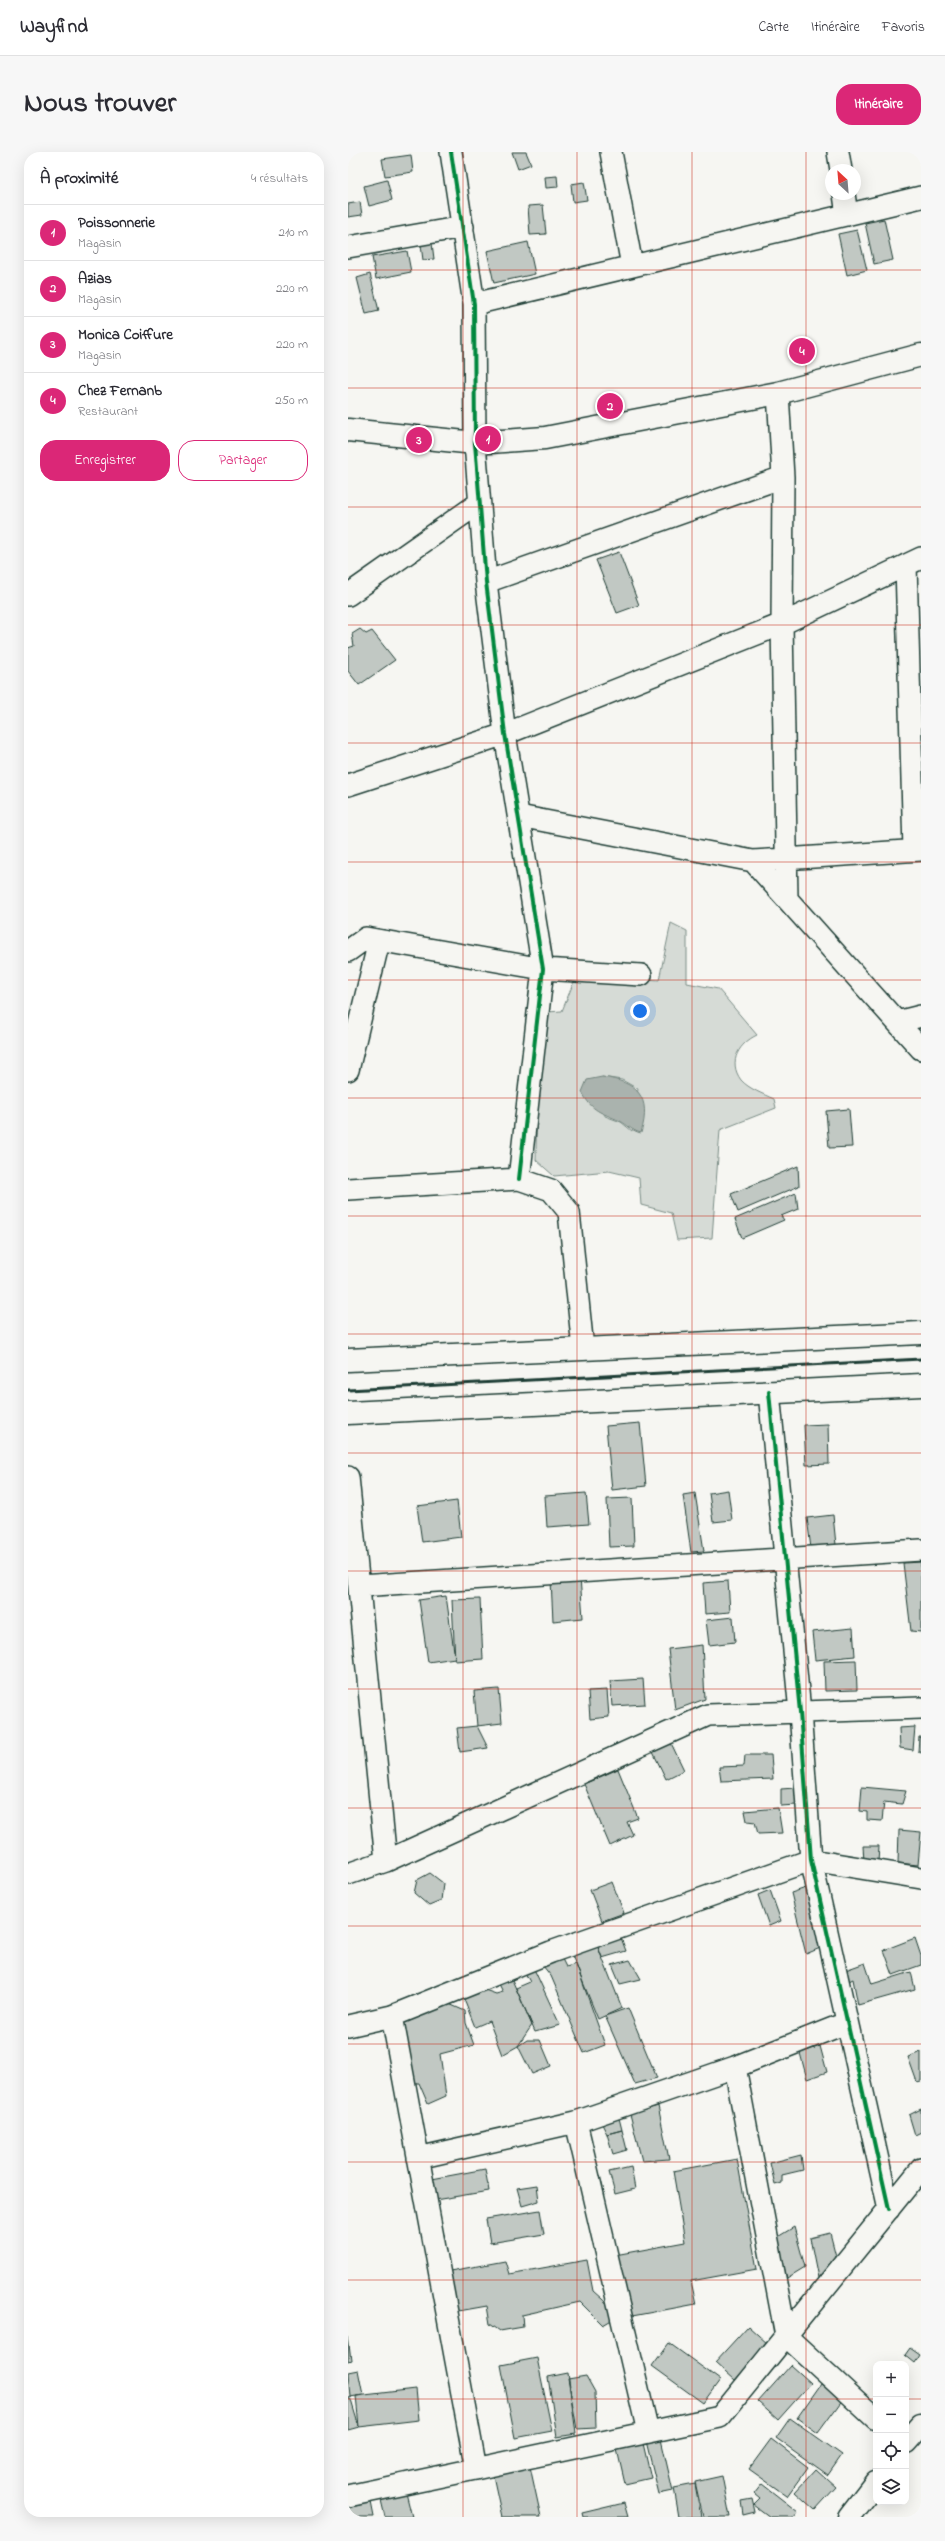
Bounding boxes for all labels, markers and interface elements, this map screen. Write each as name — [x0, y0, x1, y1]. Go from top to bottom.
text: Wayfind — [20, 14, 88, 41]
text: Carte — [758, 17, 789, 38]
text: Itinéraire — [811, 17, 860, 38]
text: Favoris — [882, 17, 925, 38]
text: Nous trouver — [24, 84, 176, 125]
button: Itinéraire — [836, 84, 921, 125]
north arrow — [825, 164, 861, 200]
text: À proximité — [40, 166, 118, 191]
text: 4 résultats — [251, 169, 308, 188]
text: Poissonnerie — [78, 212, 155, 234]
text: 1 — [51, 223, 55, 242]
text: 210 m — [278, 223, 308, 242]
text: Magasin — [78, 234, 121, 253]
text: Azias — [78, 268, 112, 290]
text: 2 — [50, 279, 56, 298]
text: 220 m — [276, 279, 308, 298]
text: Magasin — [78, 290, 121, 309]
text: Monica Coiffure — [78, 324, 173, 346]
text: 3 — [50, 335, 56, 354]
text: 220 m — [276, 335, 308, 354]
pin: 4 — [789, 336, 815, 366]
text: Magasin — [78, 346, 121, 365]
text: Chez Fernanb — [78, 380, 162, 402]
text: 4 — [50, 391, 56, 410]
text: 250 m — [275, 391, 308, 410]
pin: 2 — [597, 391, 623, 421]
text: Restaurant — [78, 402, 138, 421]
pin: 1 — [475, 424, 501, 454]
pin: 3 — [406, 425, 432, 455]
button: Enregistrer — [40, 440, 170, 481]
button: Partager — [178, 440, 308, 481]
your location — [630, 1001, 650, 1021]
map controls — [873, 2361, 909, 2505]
button: + — [873, 2361, 909, 2397]
button: − — [873, 2397, 909, 2433]
button: locate — [873, 2433, 909, 2469]
button: layers — [873, 2469, 909, 2505]

